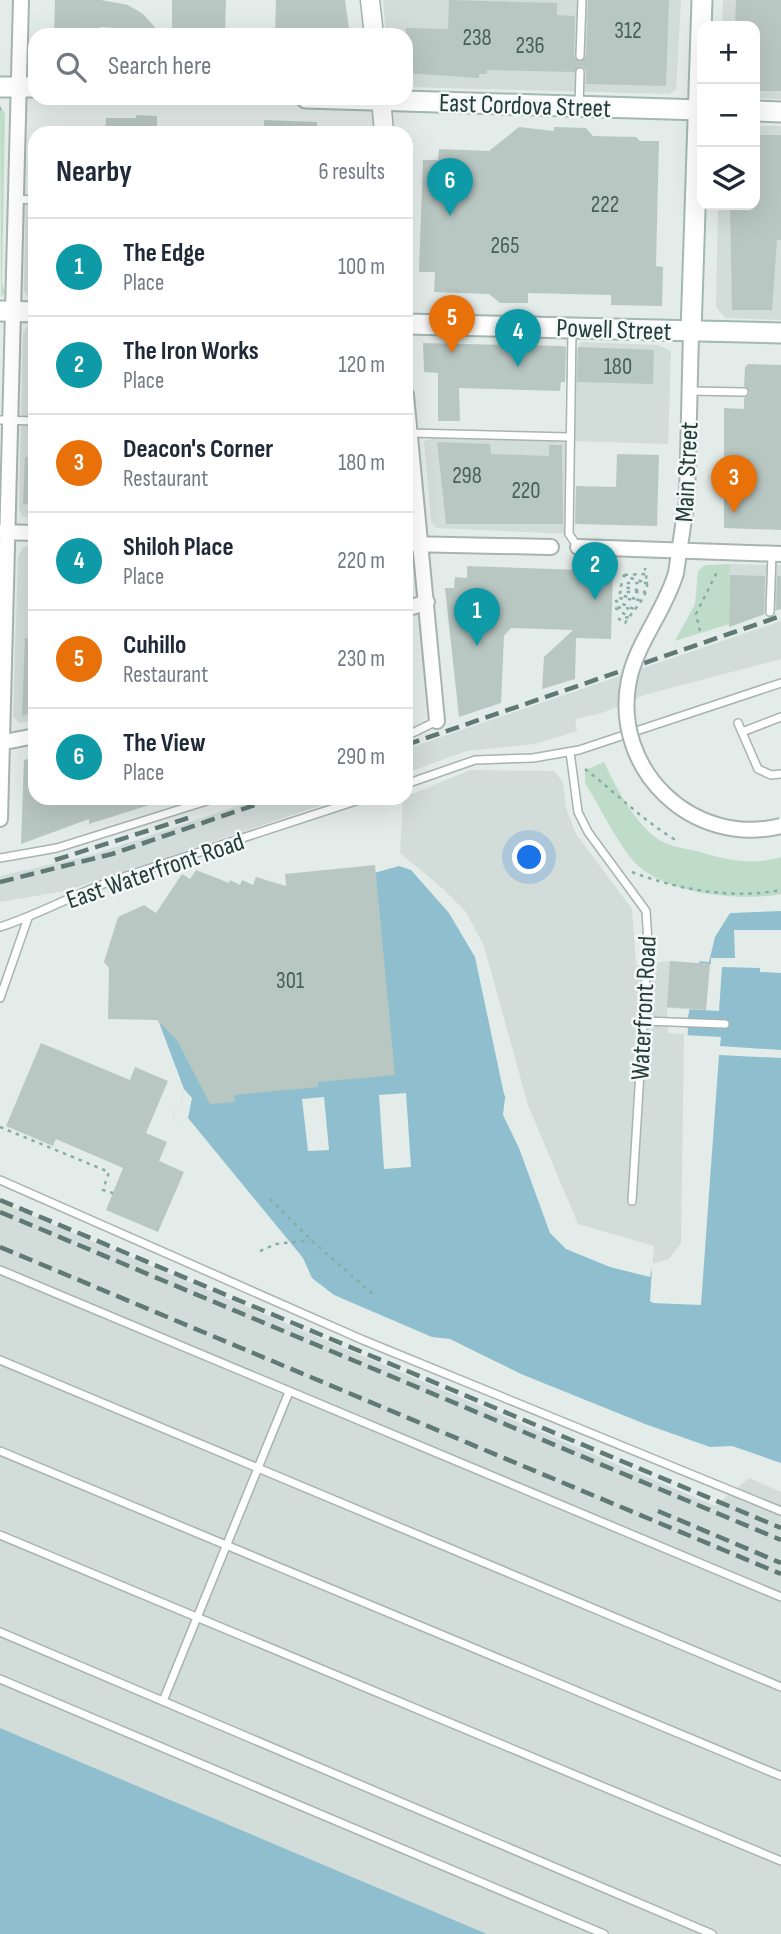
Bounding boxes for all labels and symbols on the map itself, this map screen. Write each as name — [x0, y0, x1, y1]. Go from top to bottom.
house number: 312 — [614, 17, 642, 45]
house number: 238 — [462, 24, 492, 52]
house number: 236 — [515, 32, 545, 60]
street label: East Cordova Street — [438, 88, 612, 125]
pin: 6 — [427, 158, 473, 216]
house number: 222 — [591, 191, 619, 219]
house number: 265 — [491, 232, 519, 260]
pin: 5 — [429, 295, 475, 353]
pin: 4 — [495, 309, 541, 367]
street label: Powell Street — [556, 313, 672, 348]
house number: 180 — [604, 353, 632, 381]
street label: Main Street — [669, 421, 706, 523]
pin: 3 — [711, 455, 757, 513]
house number: 298 — [452, 462, 482, 490]
house number: 220 — [511, 477, 541, 505]
pin: 2 — [572, 542, 618, 600]
pin: 1 — [454, 588, 500, 646]
street label: East Waterfront Road — [63, 826, 248, 916]
your location — [512, 840, 546, 874]
street label: Waterfront Road — [625, 935, 664, 1081]
house number: 301 — [276, 967, 304, 995]

